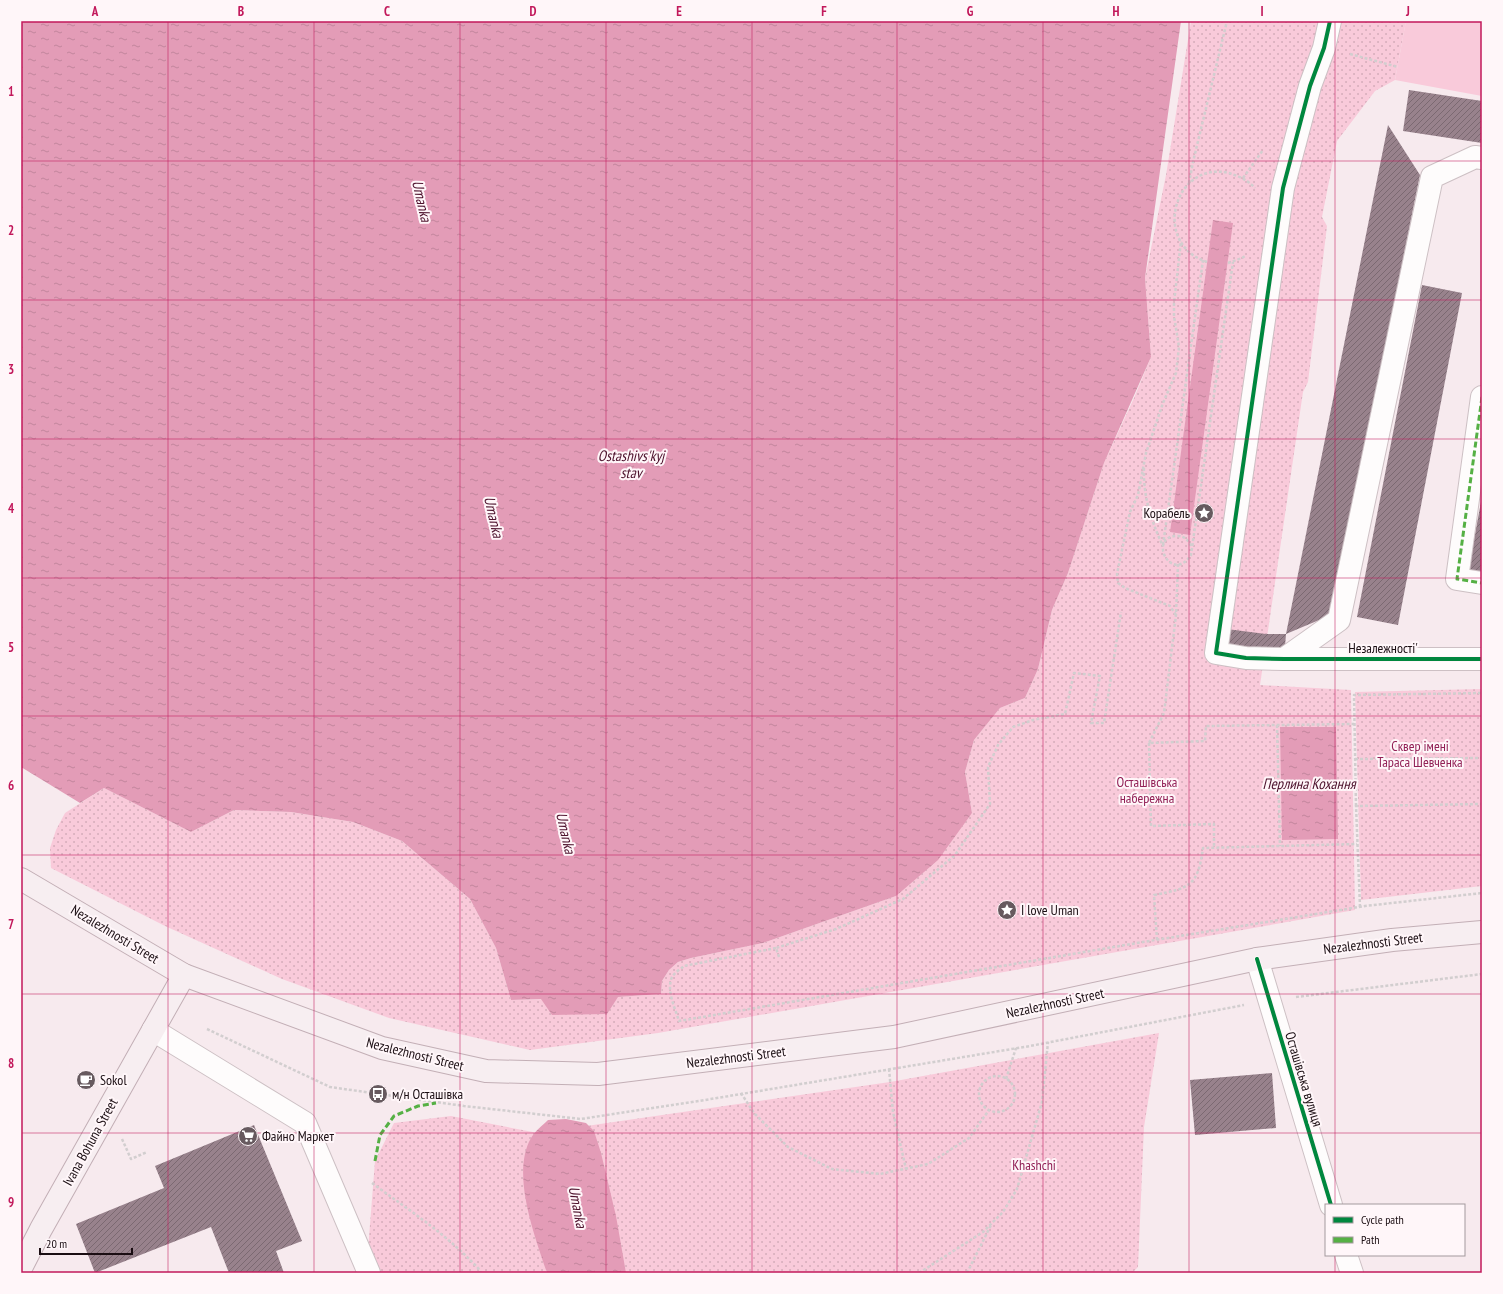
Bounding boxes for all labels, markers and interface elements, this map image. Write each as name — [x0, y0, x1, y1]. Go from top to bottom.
text: A — [91, 3, 99, 20]
text: B — [238, 3, 244, 20]
text: C — [384, 3, 390, 20]
text: D — [530, 3, 537, 20]
text: E — [676, 3, 682, 20]
text: F — [821, 3, 827, 20]
text: G — [967, 3, 974, 20]
text: H — [1113, 3, 1120, 20]
text: I — [1260, 3, 1264, 20]
text: J — [1405, 3, 1410, 20]
text: 1 — [8, 83, 14, 100]
water label: Umanka — [408, 178, 436, 225]
text: 2 — [8, 222, 14, 239]
text: 3 — [8, 361, 14, 378]
water label: Ostashivs'kyj stav — [598, 446, 666, 482]
water label: Umanka — [480, 494, 508, 541]
text: 4 — [8, 500, 15, 517]
place icon: Корабель — [1193, 502, 1215, 524]
place label: Корабель — [1143, 504, 1190, 522]
text: 5 — [8, 639, 14, 656]
street label: Незалежності' — [1348, 639, 1418, 657]
park label: Сквер імені Тараса Шевченка — [1377, 737, 1463, 771]
park label: Осташівська набережна — [1117, 773, 1177, 807]
water label: Перлина Кохання — [1263, 774, 1357, 793]
text: 6 — [8, 777, 14, 794]
water label: Umanka — [552, 810, 580, 857]
place icon: I love Uman — [996, 899, 1018, 921]
street label: Nezalezhnosti Street — [68, 901, 163, 967]
place label: I love Uman — [1021, 901, 1079, 919]
text: 7 — [8, 916, 14, 933]
street label: Nezalezhnosti Street — [1322, 928, 1424, 958]
street label: Nezalezhnosti Street — [1004, 984, 1106, 1022]
street label: Осташівська вулиця — [1281, 1029, 1327, 1129]
street label: Nezalezhnosti Street — [364, 1033, 466, 1075]
street label: Nezalezhnosti Street — [685, 1042, 787, 1072]
text: 8 — [8, 1055, 14, 1072]
cafe icon: Sokol — [75, 1069, 97, 1091]
place label: Sokol — [100, 1071, 127, 1089]
bus stop icon: м/н Осташівка — [367, 1083, 389, 1105]
place label: м/н Осташівка — [392, 1085, 463, 1103]
street label: Ivana Bohuna Street — [58, 1095, 122, 1189]
supermarket icon: Файно Маркет — [237, 1125, 259, 1147]
place label: Файно Маркет — [262, 1127, 334, 1145]
park label: Khashchi — [1012, 1156, 1056, 1174]
water label: Umanka — [565, 1185, 592, 1230]
text: 9 — [8, 1194, 14, 1211]
legend — [1325, 1204, 1465, 1256]
text: Cycle path — [1361, 1212, 1404, 1227]
scale bar — [40, 1230, 132, 1256]
text: Path — [1361, 1232, 1379, 1247]
text: 20 m — [46, 1236, 67, 1251]

